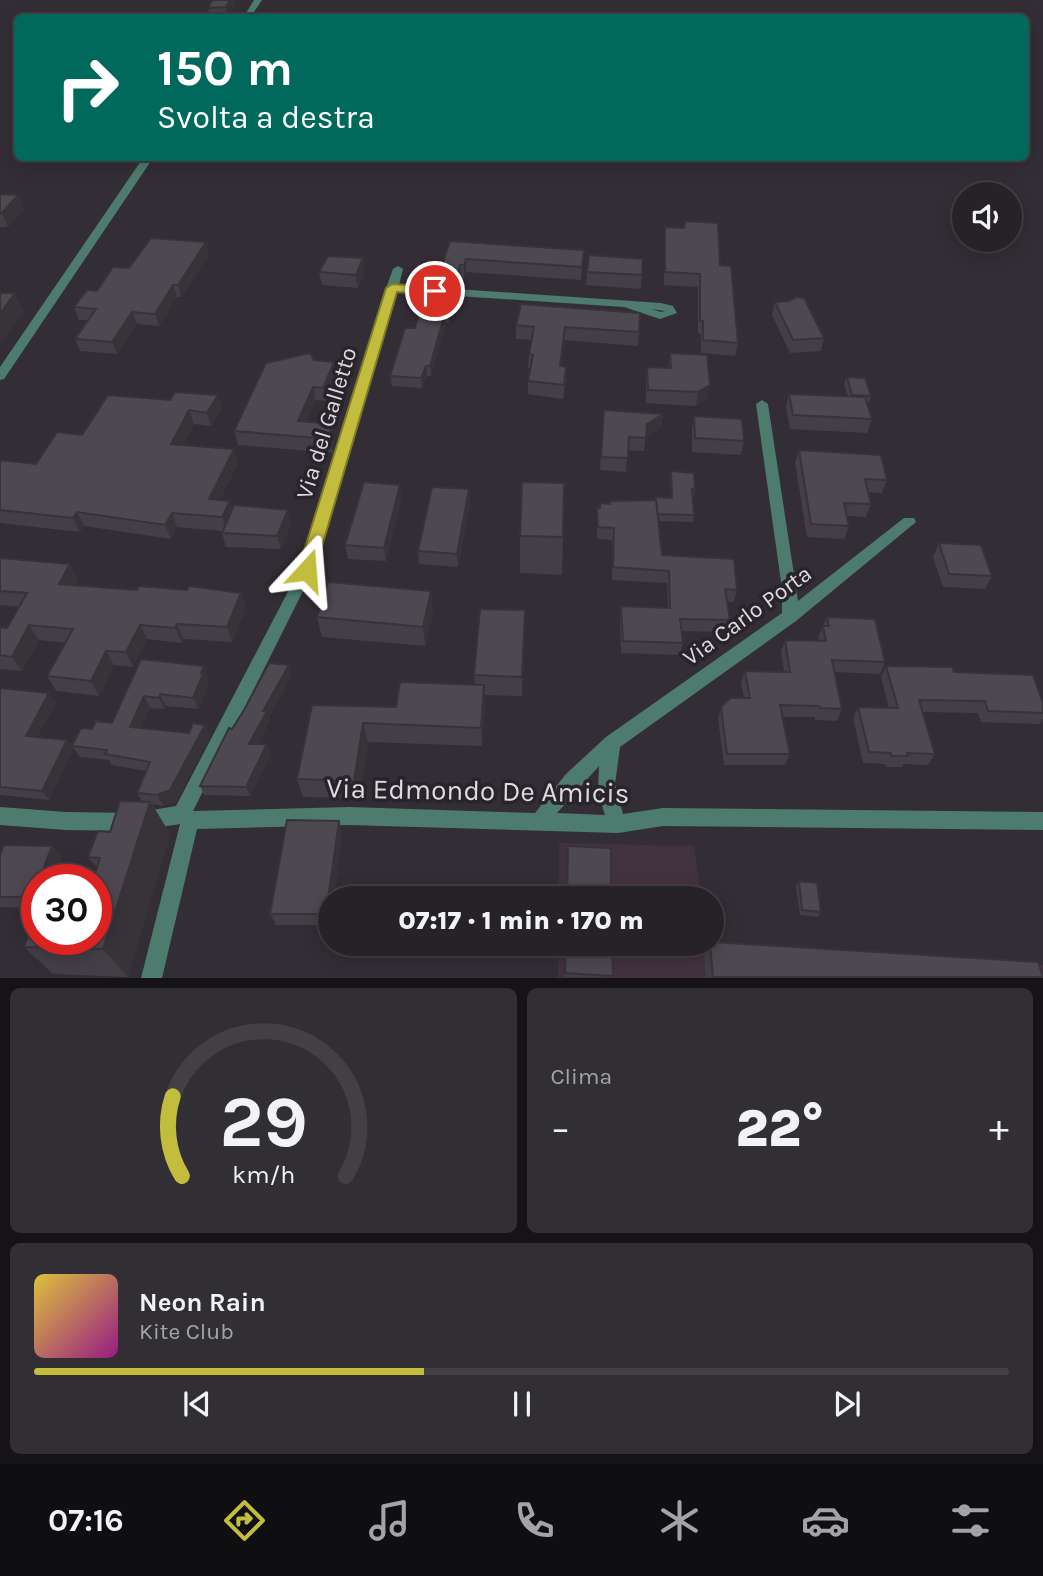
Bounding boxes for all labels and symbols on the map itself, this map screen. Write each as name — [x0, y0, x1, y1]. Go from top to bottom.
pin — [405, 261, 465, 321]
street label: Via del Galletto — [291, 344, 362, 502]
position arrow — [270, 533, 344, 607]
street label: Via Carlo Porta — [678, 560, 817, 671]
street label: Via Edmondo De Amicis — [326, 771, 630, 810]
speed limit sign: 30 — [21, 864, 112, 955]

